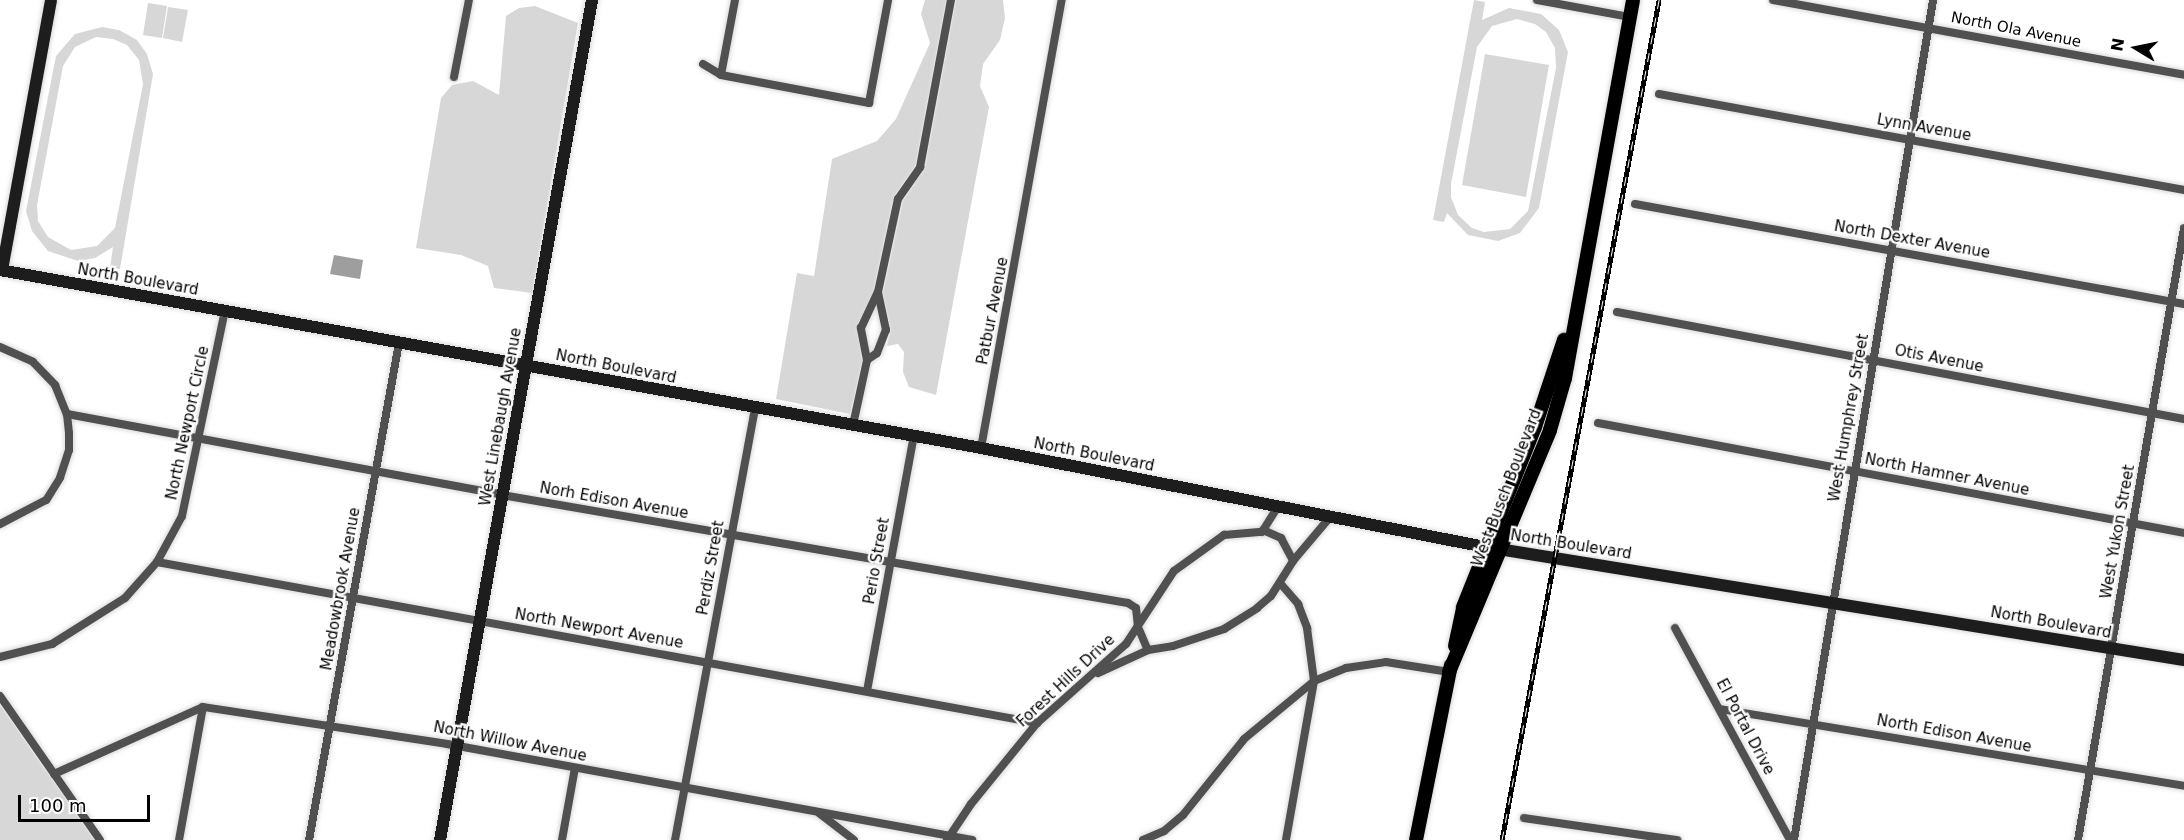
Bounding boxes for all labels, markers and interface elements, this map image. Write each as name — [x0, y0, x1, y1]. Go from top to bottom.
street label: North Ola Avenue — [1949, 9, 2083, 51]
north arrow — [2106, 18, 2166, 78]
text: N — [2107, 37, 2128, 53]
street label: Lynn Avenue — [1875, 111, 1973, 145]
street label: North Dexter Avenue — [1833, 217, 1991, 263]
street label: Patbur Avenue — [974, 256, 1012, 366]
street label: North Boulevard — [76, 260, 200, 300]
street label: West Linebaugh Avenue — [476, 326, 526, 508]
street label: West Humphrey Street — [1825, 333, 1873, 503]
street label: Otis Avenue — [1893, 342, 1985, 376]
street label: North Newport Circle — [163, 344, 213, 502]
street label: North Boulevard — [554, 346, 678, 388]
street label: West Busch Boulevard — [1469, 407, 1545, 569]
street label: North Boulevard — [1032, 434, 1156, 476]
street label: North Hamner Avenue — [1863, 450, 2031, 500]
street label: West Yukon Street — [2097, 464, 2139, 600]
street label: Norh Edison Avenue — [538, 479, 690, 523]
street label: Meadowbrook Avenue — [318, 506, 364, 672]
street label: Perio Street — [861, 516, 893, 606]
street label: Perdiz Street — [694, 519, 728, 617]
street label: North Boulevard — [1509, 527, 1633, 563]
street label: North Boulevard — [1989, 603, 2113, 643]
street label: North Newport Avenue — [513, 605, 685, 653]
street label: Forest Hills Drive — [1013, 631, 1119, 731]
street label: El Portal Drive — [1712, 676, 1778, 778]
street label: North Edison Avenue — [1875, 712, 2033, 756]
street label: North Willow Avenue — [432, 718, 588, 766]
scale bar — [21, 783, 153, 821]
text: 100 m — [29, 795, 87, 816]

